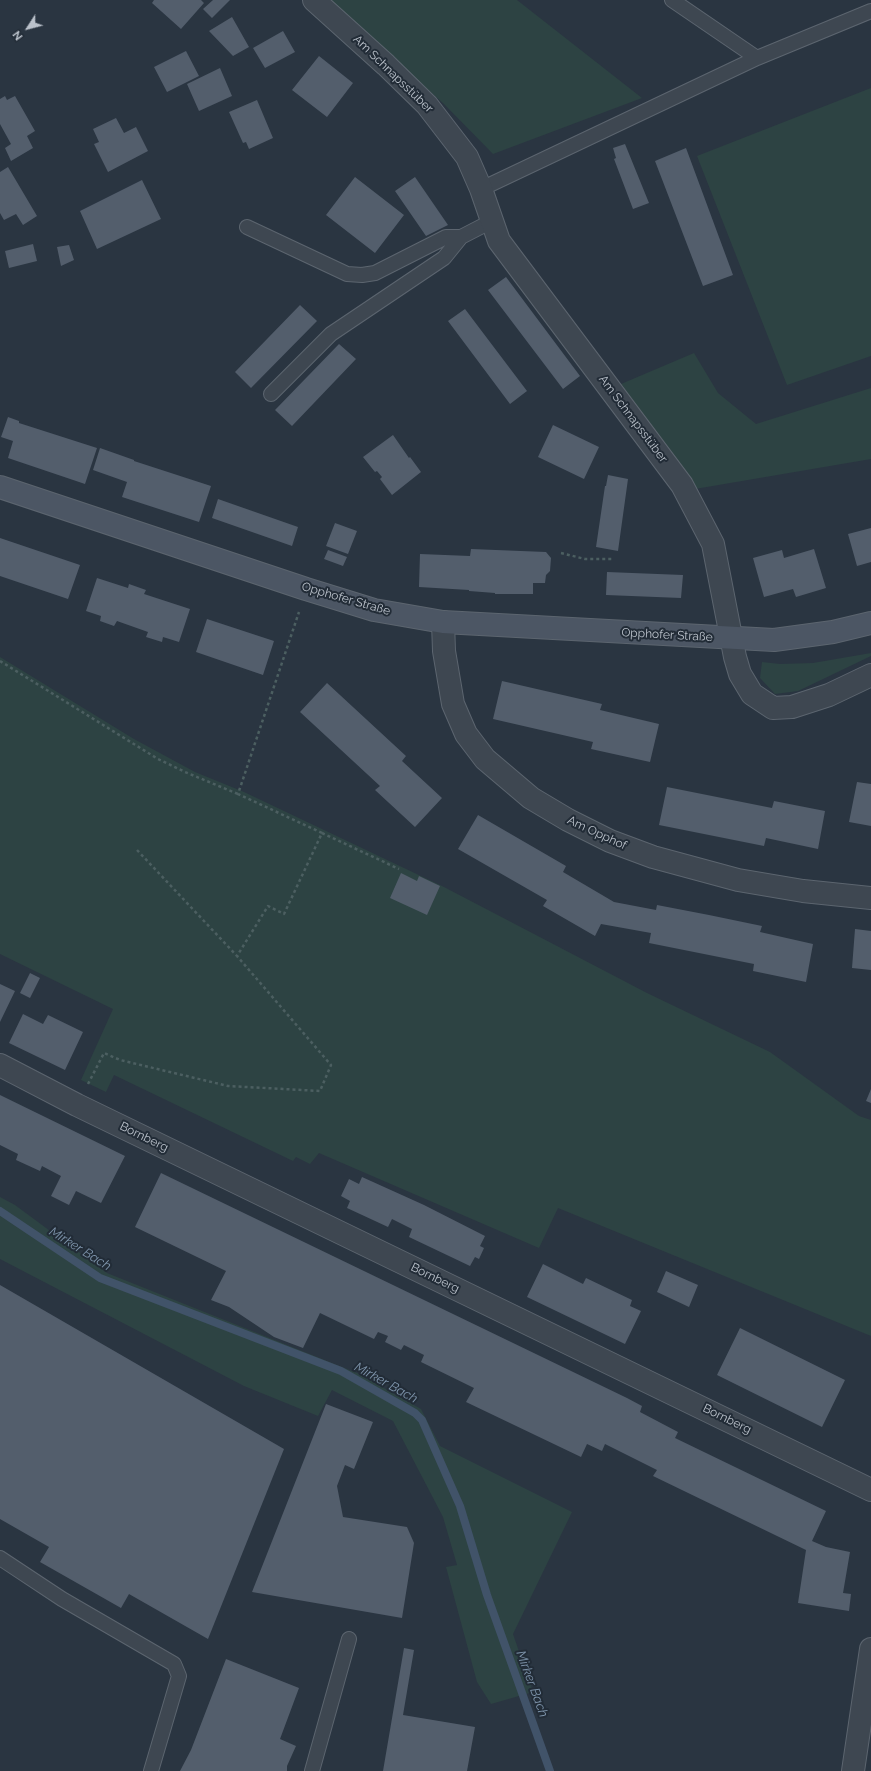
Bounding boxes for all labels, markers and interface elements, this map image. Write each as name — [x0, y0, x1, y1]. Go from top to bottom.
north arrow — [8, 8, 48, 48]
text: N — [10, 28, 26, 43]
street label: Am Schnapsstüber — [350, 32, 436, 116]
street label: Am Schnapsstüber — [596, 373, 670, 465]
street label: Opphofer Straße — [300, 579, 392, 619]
street label: Opphofer Straße — [621, 625, 713, 645]
street label: Am Opphof — [565, 813, 629, 853]
street label: Bornberg — [117, 1119, 171, 1155]
water label: Mirker Bach — [46, 1224, 114, 1274]
street label: Bornberg — [408, 1260, 462, 1296]
water label: Mirker Bach — [352, 1359, 420, 1407]
street label: Bornberg — [700, 1401, 754, 1437]
water label: Mirker Bach — [513, 1648, 551, 1720]

